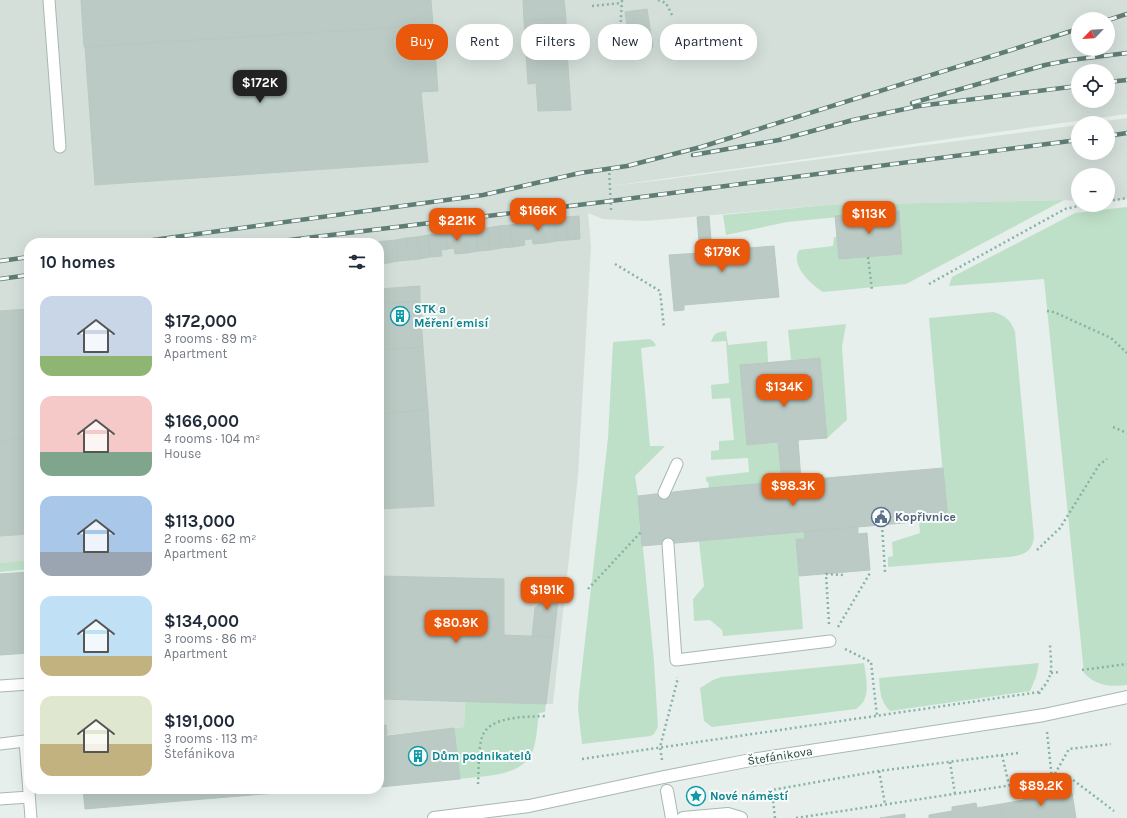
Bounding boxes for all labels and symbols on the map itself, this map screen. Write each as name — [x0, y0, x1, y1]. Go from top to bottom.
north arrow — [1071, 12, 1115, 56]
pin: $172K — [232, 70, 288, 104]
pin: $166K — [510, 198, 566, 232]
pin: $113K — [841, 201, 897, 235]
pin: $221K — [429, 208, 485, 242]
pin: $179K — [694, 239, 750, 273]
place label: STK a Měření emisí — [414, 302, 489, 330]
building icon: STK a Měření emisí — [389, 305, 411, 327]
pin: $134K — [756, 374, 812, 408]
pin: $98.3K — [760, 473, 826, 507]
public building icon: Kopřivnice — [870, 506, 892, 528]
place label: Kopřivnice — [895, 510, 956, 524]
pin: $191K — [519, 577, 575, 611]
pin: $80.9K — [423, 610, 489, 644]
street label: Štefánikova — [746, 743, 813, 768]
building icon: Dům podnikatelů — [407, 745, 429, 767]
place label: Dům podnikatelů — [432, 749, 531, 763]
pin: $89.2K — [1008, 773, 1074, 807]
place icon: Nové náměstí — [685, 785, 707, 807]
place label: Nové náměstí — [710, 789, 789, 803]

